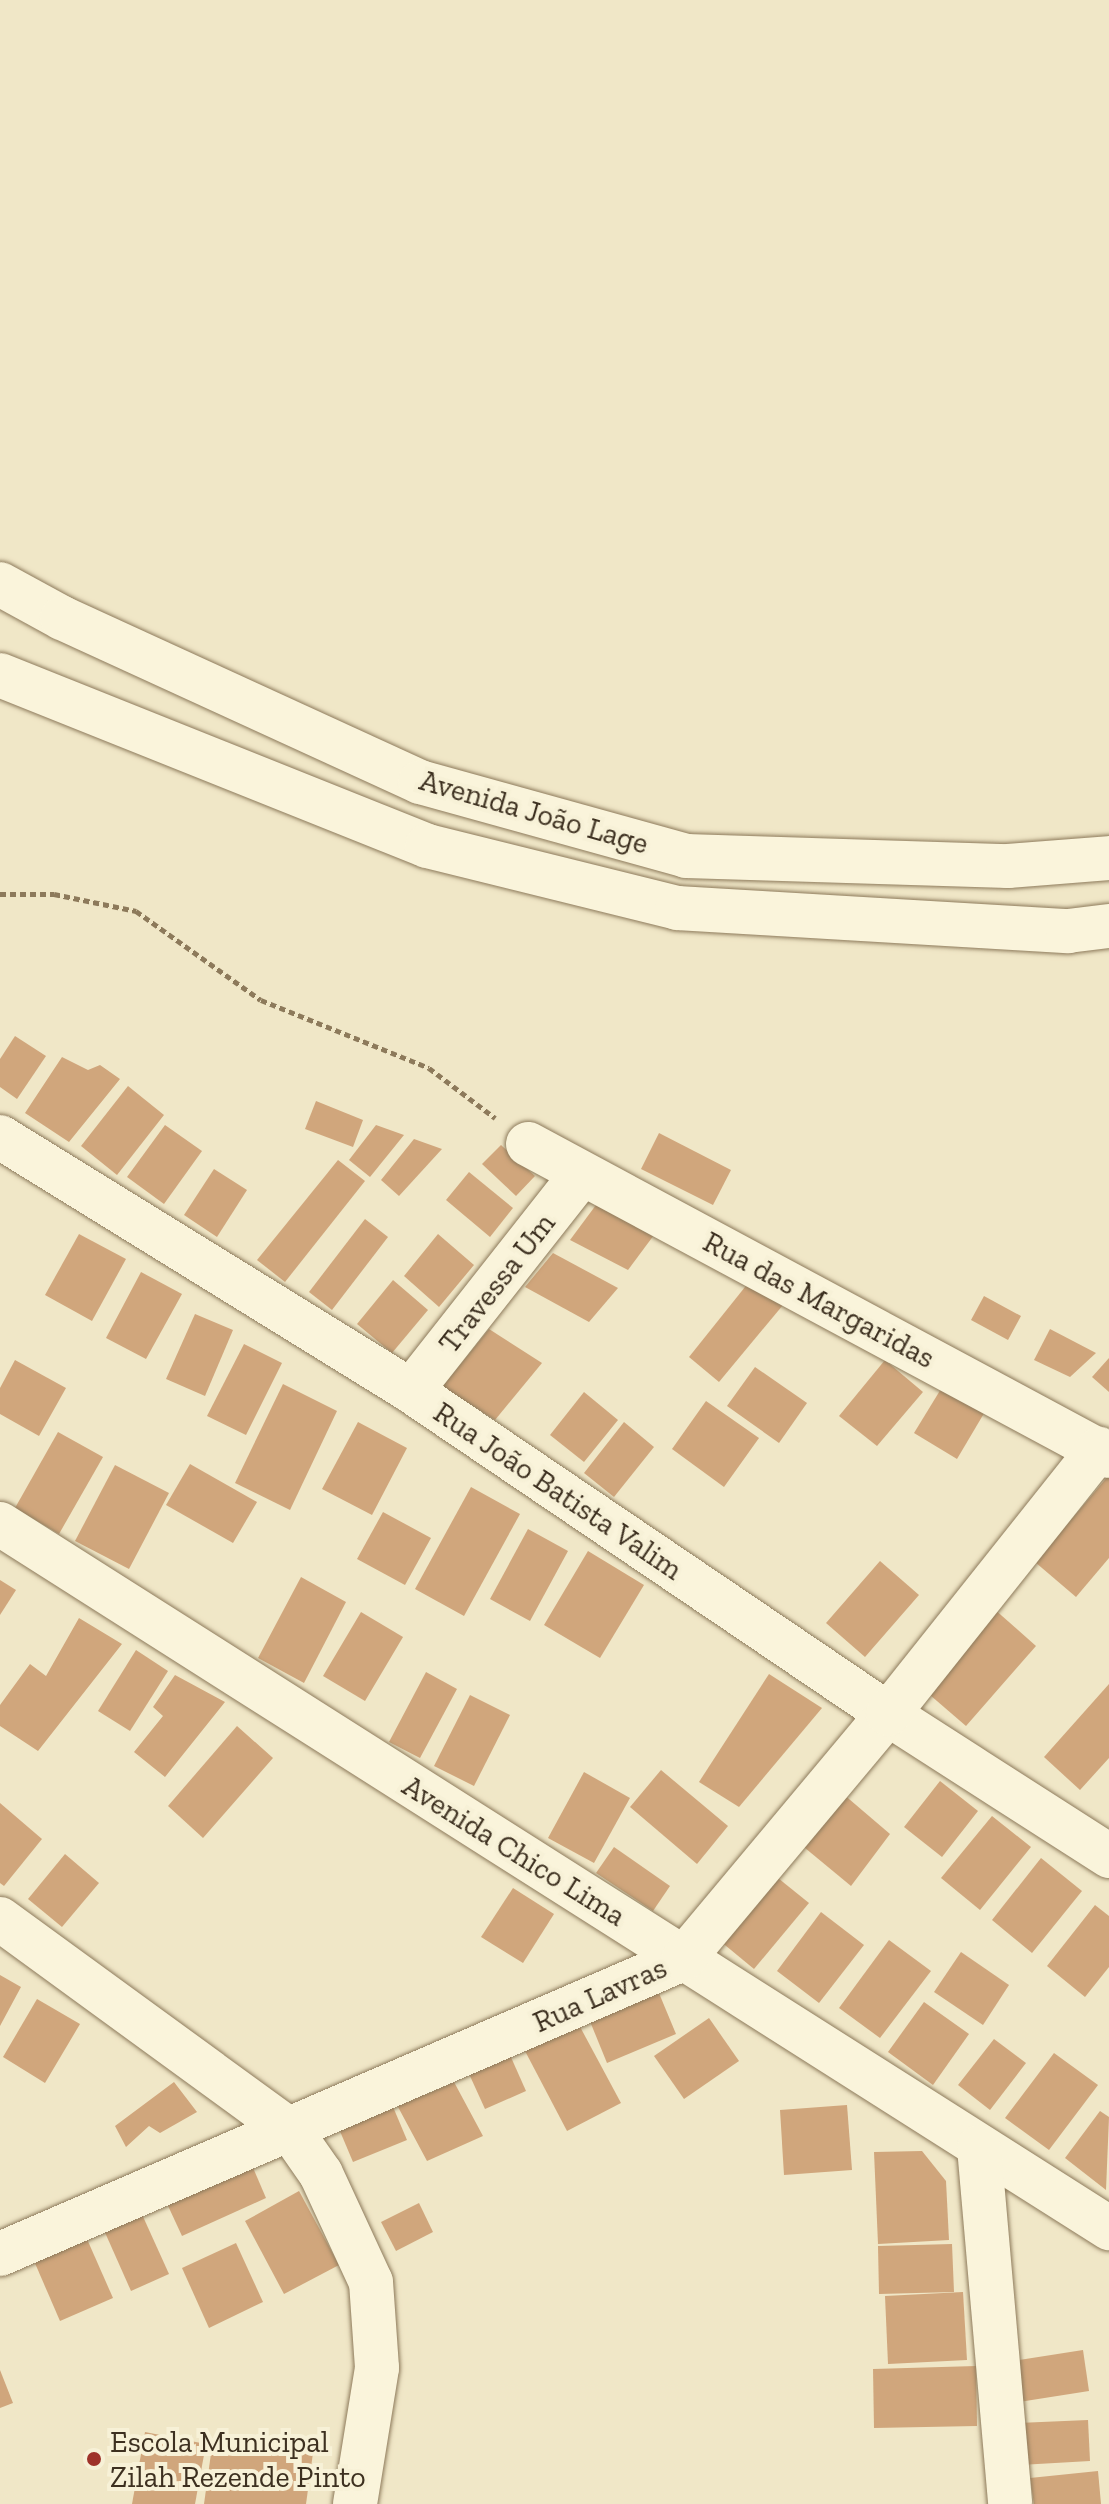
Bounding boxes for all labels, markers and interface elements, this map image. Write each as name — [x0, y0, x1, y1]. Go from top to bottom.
street label: Avenida João Lage — [415, 762, 653, 862]
street label: Travessa Um — [431, 1206, 563, 1360]
street label: Rua das Margaridas — [697, 1224, 941, 1376]
street label: Rua João Batista Valim — [426, 1394, 690, 1588]
street label: Avenida Chico Lima — [396, 1768, 632, 1934]
street label: Rua Lavras — [528, 1950, 672, 2040]
place label: Escola Municipal Zilah Rezende Pinto — [110, 2424, 366, 2494]
marker: Escola Municipal Zilah Rezende Pinto — [85, 2450, 103, 2468]

